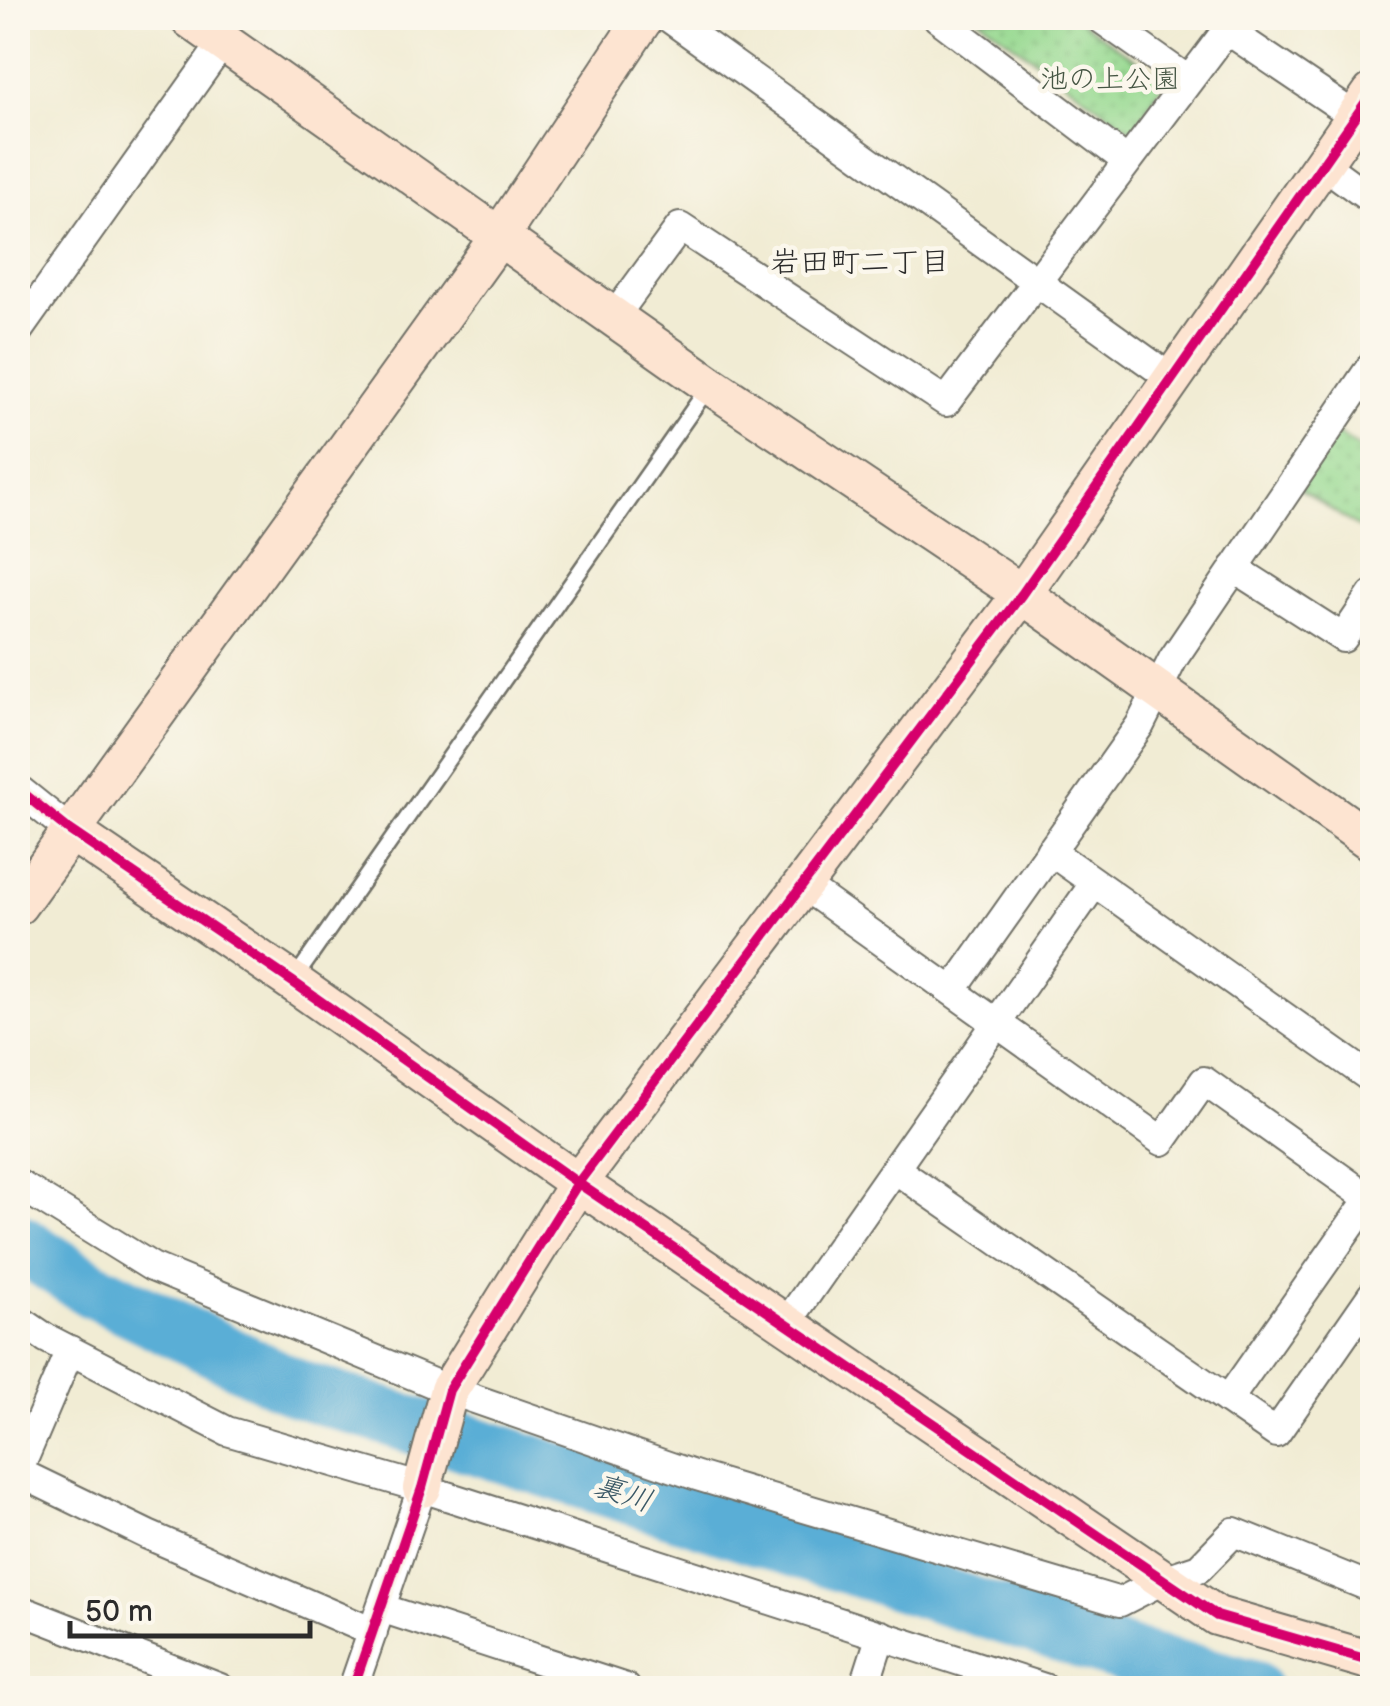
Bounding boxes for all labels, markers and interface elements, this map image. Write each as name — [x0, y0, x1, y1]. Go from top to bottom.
park label: 池の上公園 — [1040, 63, 1180, 96]
district label: 岩田町二丁目 — [770, 245, 950, 281]
water label: 裏川 — [589, 1468, 657, 1520]
scale bar — [70, 1576, 310, 1638]
text: 50 m — [85, 1594, 153, 1630]

